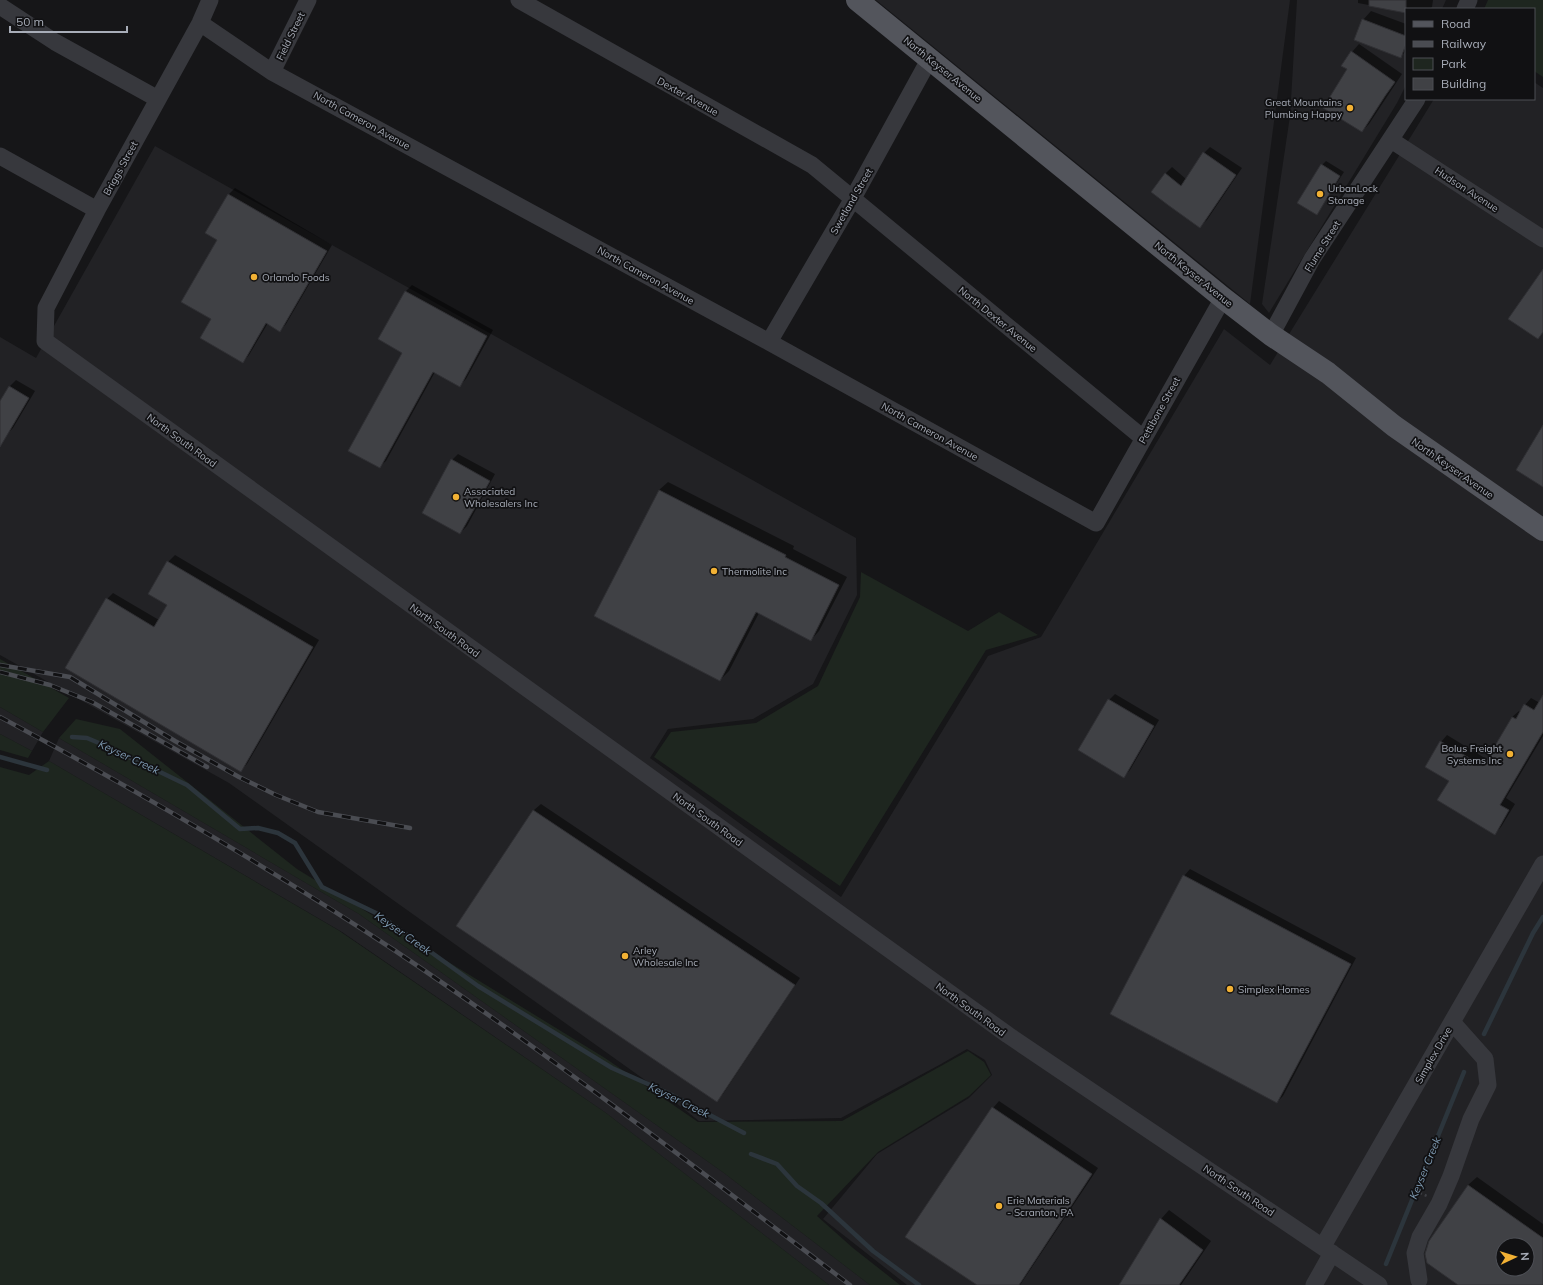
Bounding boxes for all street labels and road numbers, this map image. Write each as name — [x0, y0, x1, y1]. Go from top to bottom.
street label: Field Street — [273, 10, 308, 62]
street label: North Keyser Avenue — [901, 34, 985, 105]
street label: Dexter Avenue — [655, 74, 721, 119]
street label: North Cameron Avenue — [311, 88, 412, 152]
street label: Briggs Street — [100, 138, 141, 198]
street label: Hudson Avenue — [1432, 164, 1501, 215]
street label: Swetland Street — [827, 165, 876, 237]
street label: Flume Street — [1301, 218, 1344, 274]
street label: North Keyser Avenue — [1152, 239, 1236, 310]
street label: North Cameron Avenue — [595, 243, 696, 307]
street label: North Dexter Avenue — [956, 284, 1040, 355]
street label: Pettibone Street — [1136, 374, 1183, 446]
street label: North Cameron Avenue — [879, 399, 980, 463]
street label: North South Road — [144, 411, 219, 470]
street label: North Keyser Avenue — [1409, 435, 1496, 502]
street label: North South Road — [407, 601, 482, 660]
street label: North South Road — [670, 790, 745, 849]
street label: North South Road — [933, 980, 1008, 1039]
street label: Simplex Drive — [1412, 1025, 1455, 1086]
street label: North South Road — [1201, 1162, 1277, 1219]

